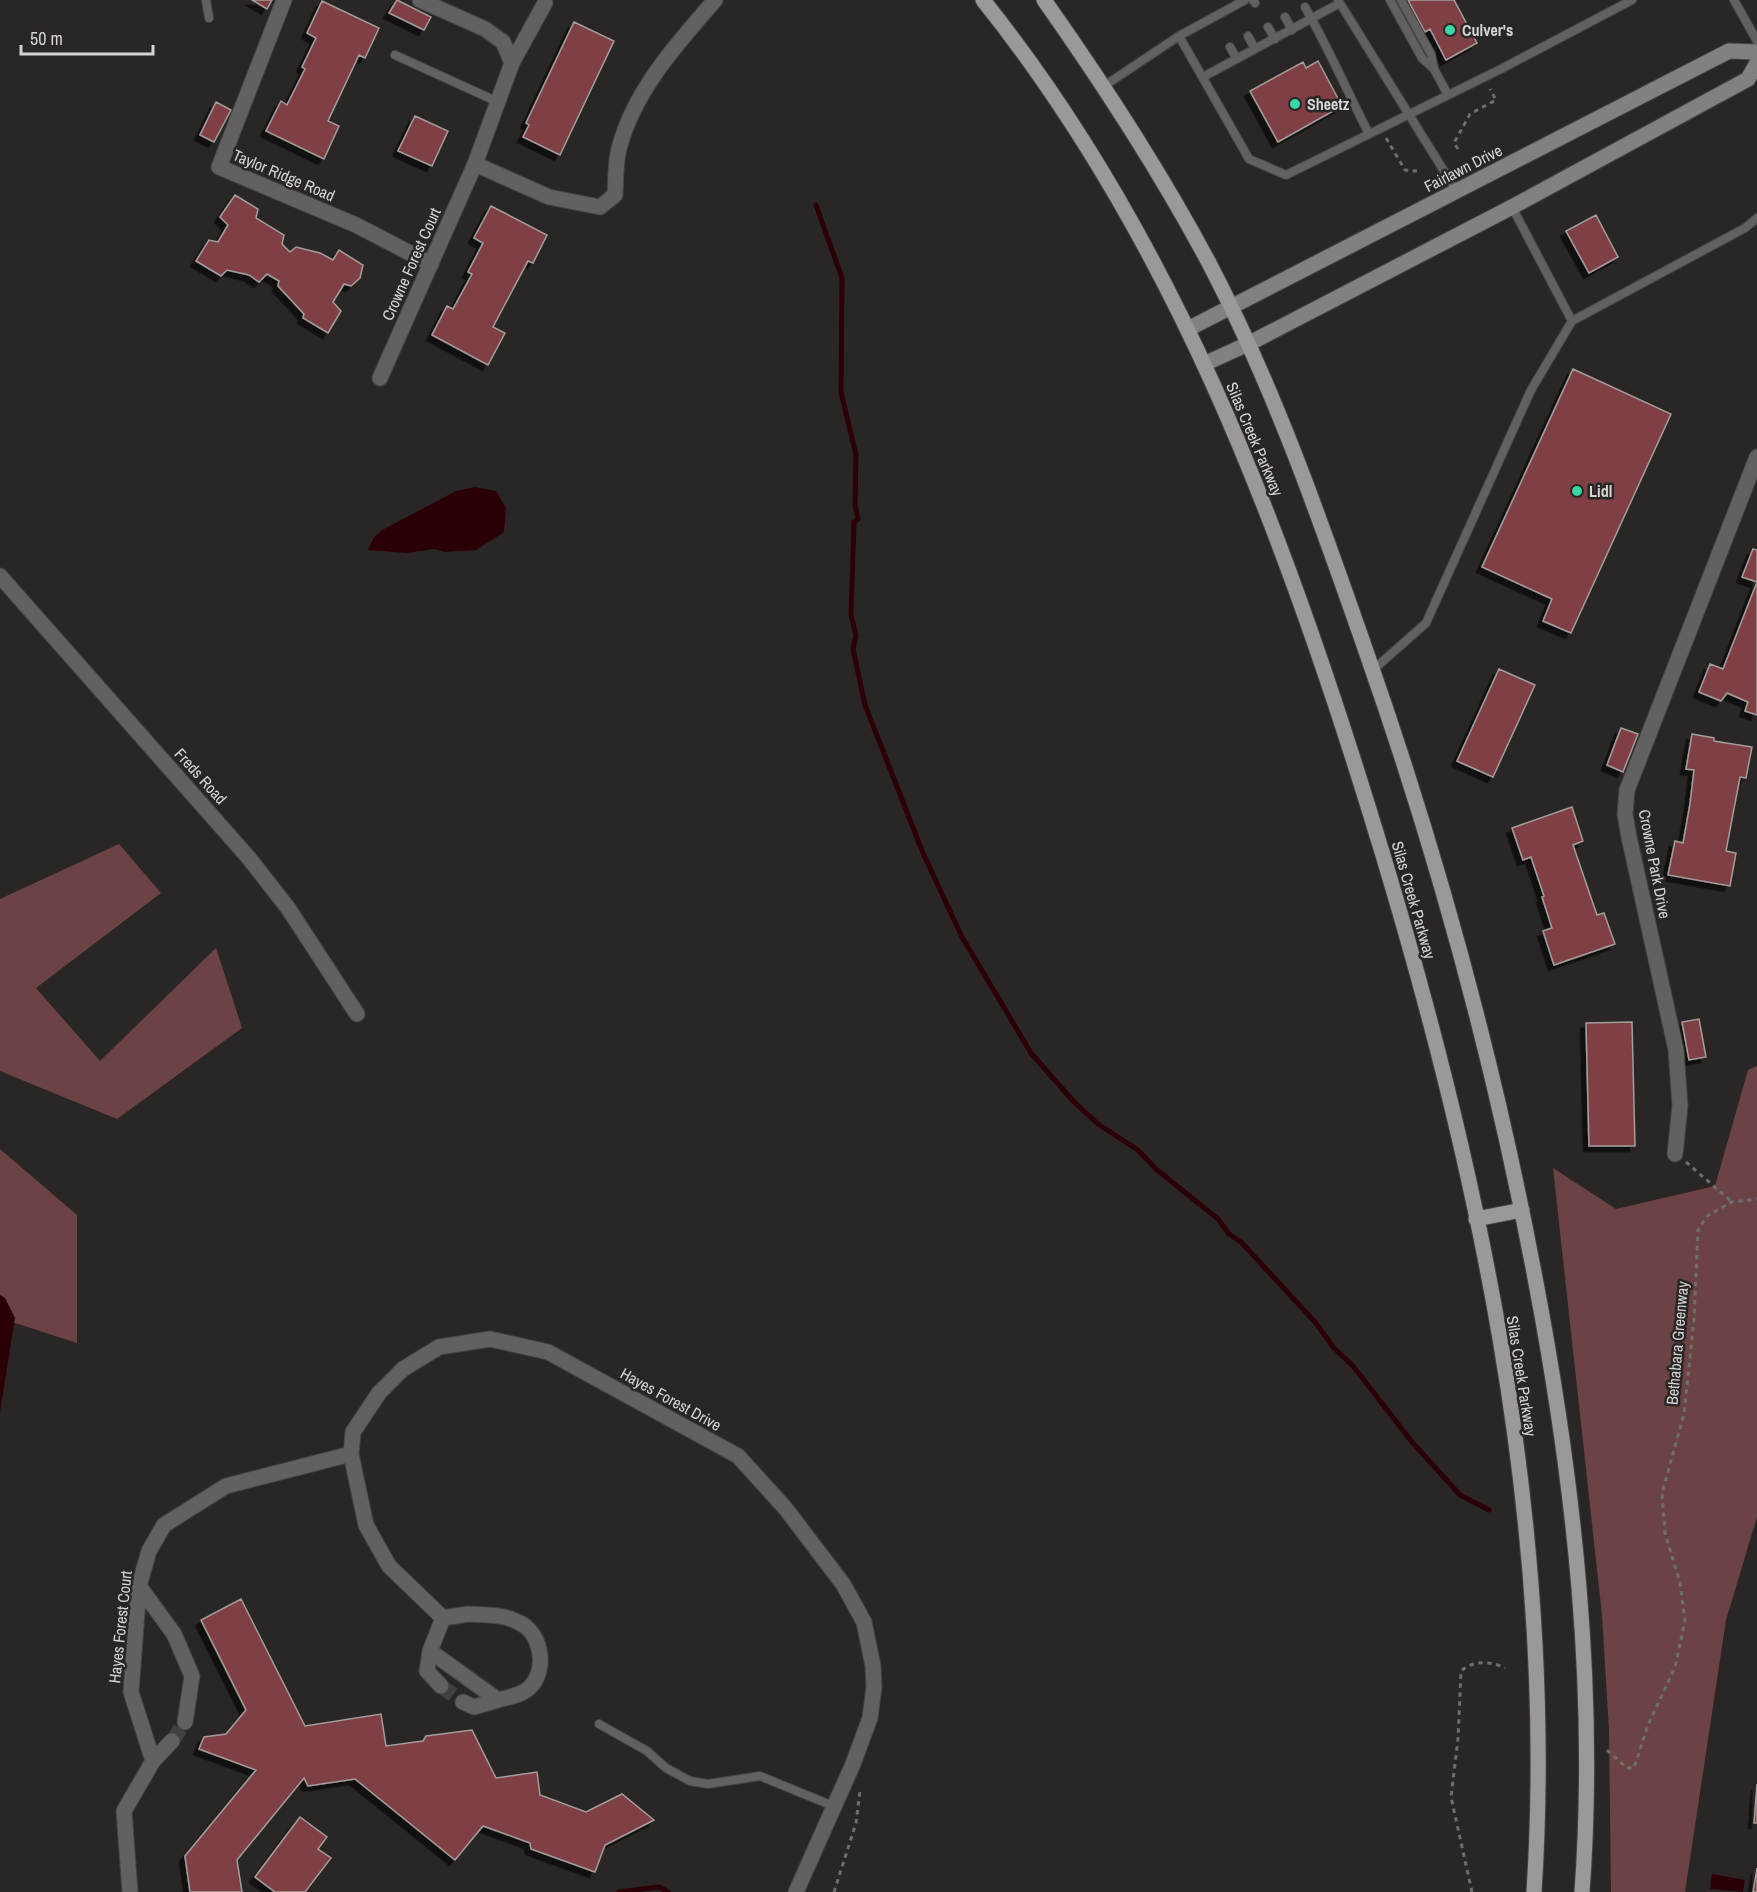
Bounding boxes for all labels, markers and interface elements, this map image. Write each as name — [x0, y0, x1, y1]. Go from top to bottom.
scale bar — [21, 18, 153, 56]
place label: Culver's — [1462, 19, 1513, 41]
marker: Culver's — [1443, 23, 1457, 37]
text: 50 m — [30, 26, 63, 51]
place label: Sheetz — [1307, 93, 1350, 115]
marker: Sheetz — [1288, 97, 1302, 111]
street label: Fairlawn Drive — [1420, 139, 1506, 197]
street label: Taylor Ridge Road — [230, 144, 338, 206]
street label: Crowne Forest Court — [376, 204, 446, 324]
street label: Silas Creek Parkway — [1221, 379, 1289, 500]
place label: Lidl — [1589, 480, 1612, 502]
marker: Lidl — [1570, 484, 1584, 498]
street label: Freds Road — [170, 743, 232, 809]
street label: Crowne Park Drive — [1634, 808, 1676, 920]
street label: Silas Creek Parkway — [1387, 838, 1441, 962]
street label: Bethabara Greenway — [1661, 1280, 1693, 1406]
street label: Silas Creek Parkway — [1502, 1314, 1542, 1438]
street label: Hayes Forest Drive — [617, 1362, 725, 1436]
street label: Hayes Forest Court — [103, 1569, 137, 1684]

